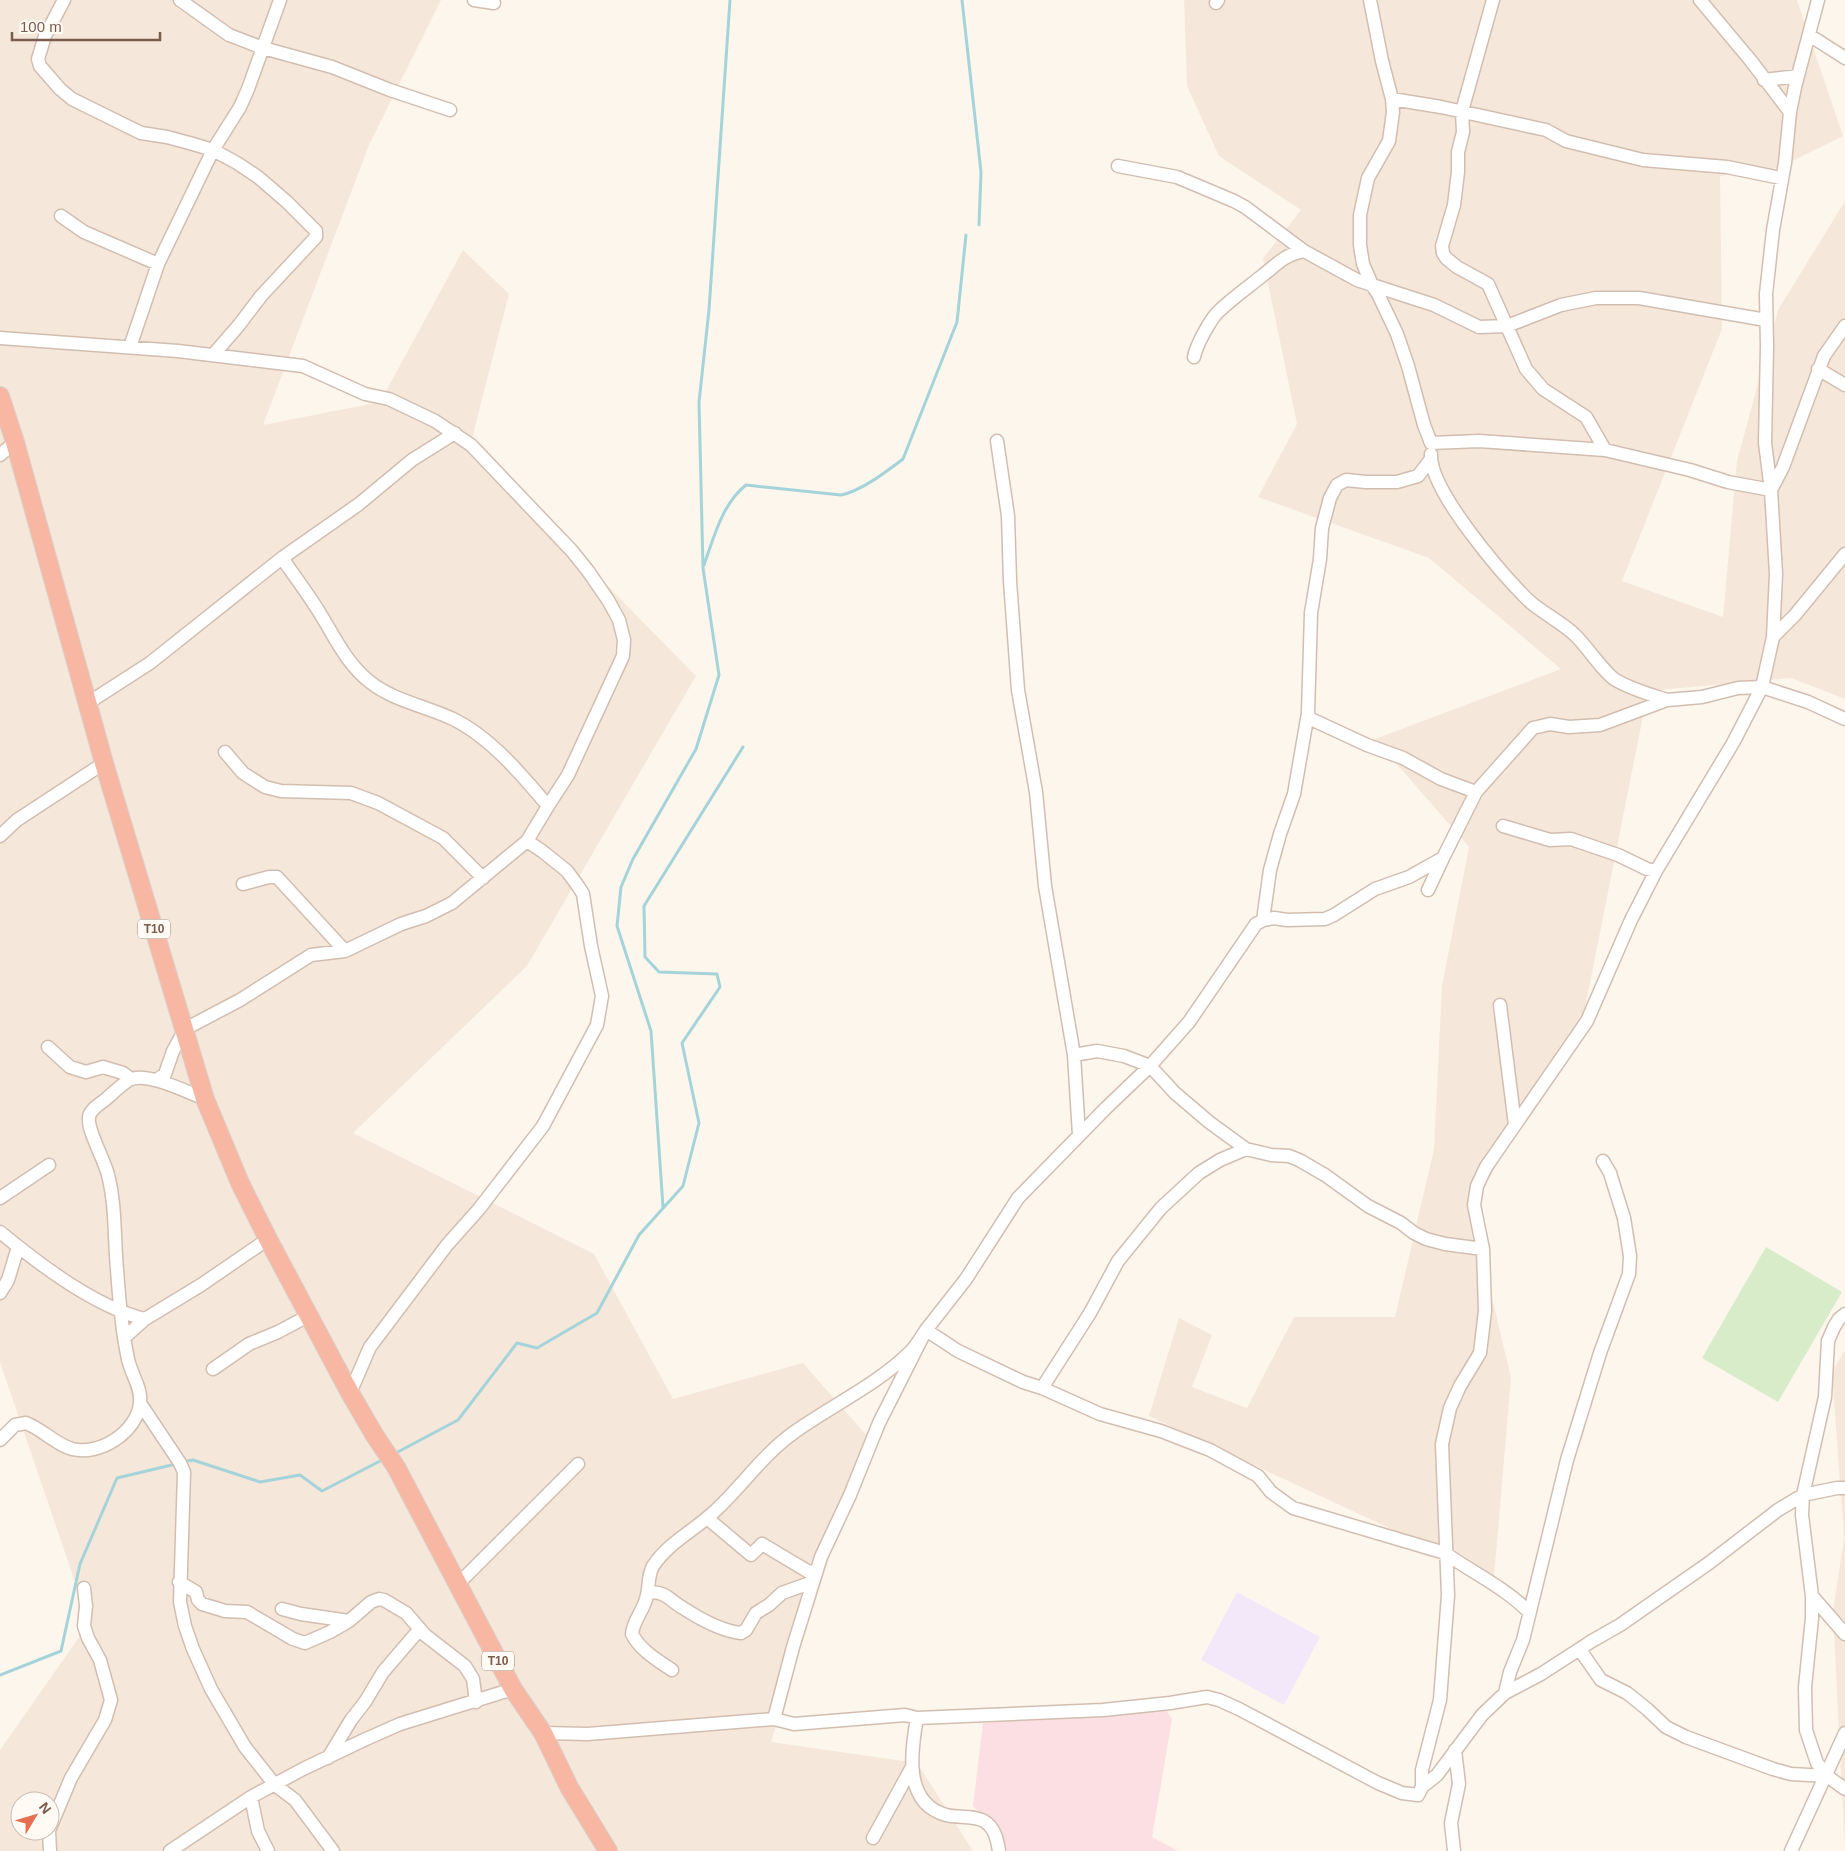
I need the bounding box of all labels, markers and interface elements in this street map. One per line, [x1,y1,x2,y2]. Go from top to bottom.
scale bar [12,10,160,42]
text: 100 m [20,18,62,35]
road number: T10 [138,920,170,939]
road number: T10 [482,1652,514,1670]
north arrow [10,1791,60,1841]
text: N [36,1799,55,1817]

